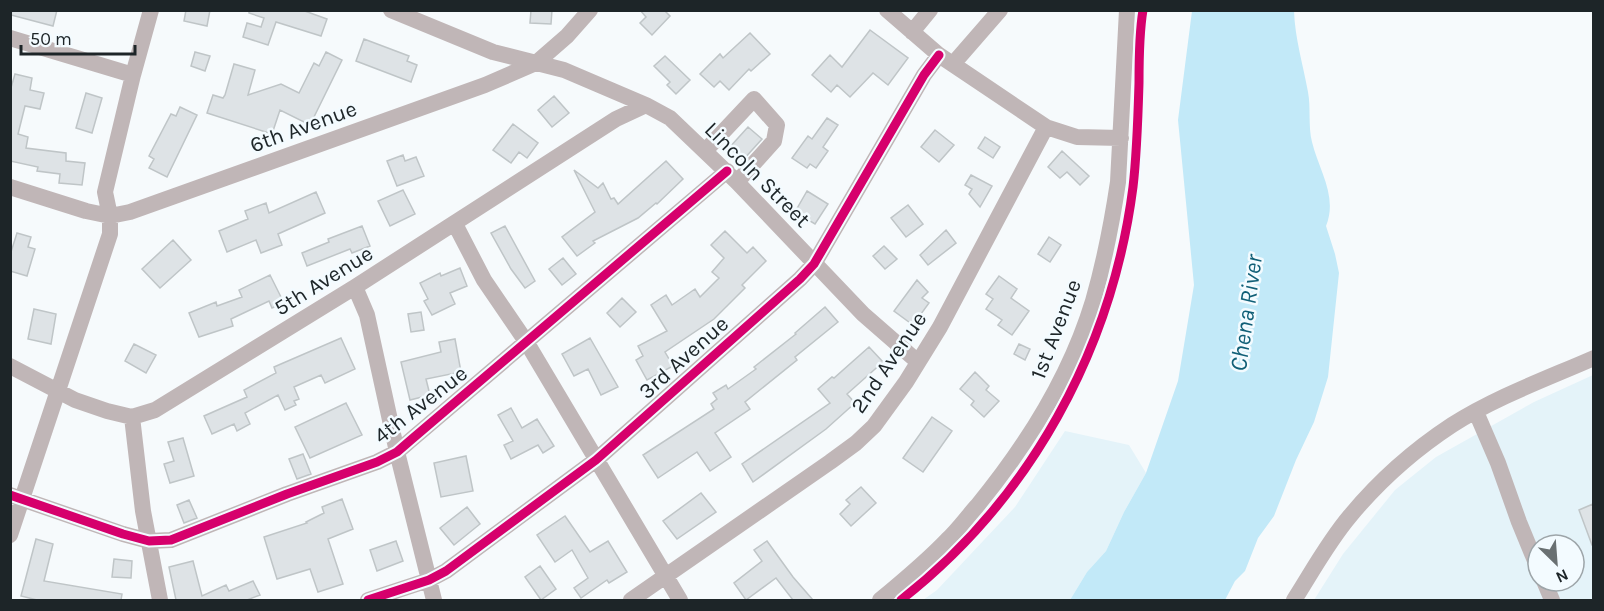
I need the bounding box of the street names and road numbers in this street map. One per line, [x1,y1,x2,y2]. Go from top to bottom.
street label: 6th Avenue [246,96,360,158]
street label: Lincoln Street [699,117,815,233]
street label: 5th Avenue [269,240,378,321]
street label: 1st Avenue [1025,276,1087,383]
street label: 2nd Avenue [845,307,932,418]
street label: 3rd Avenue [633,311,734,405]
street label: 4th Avenue [369,360,473,449]

